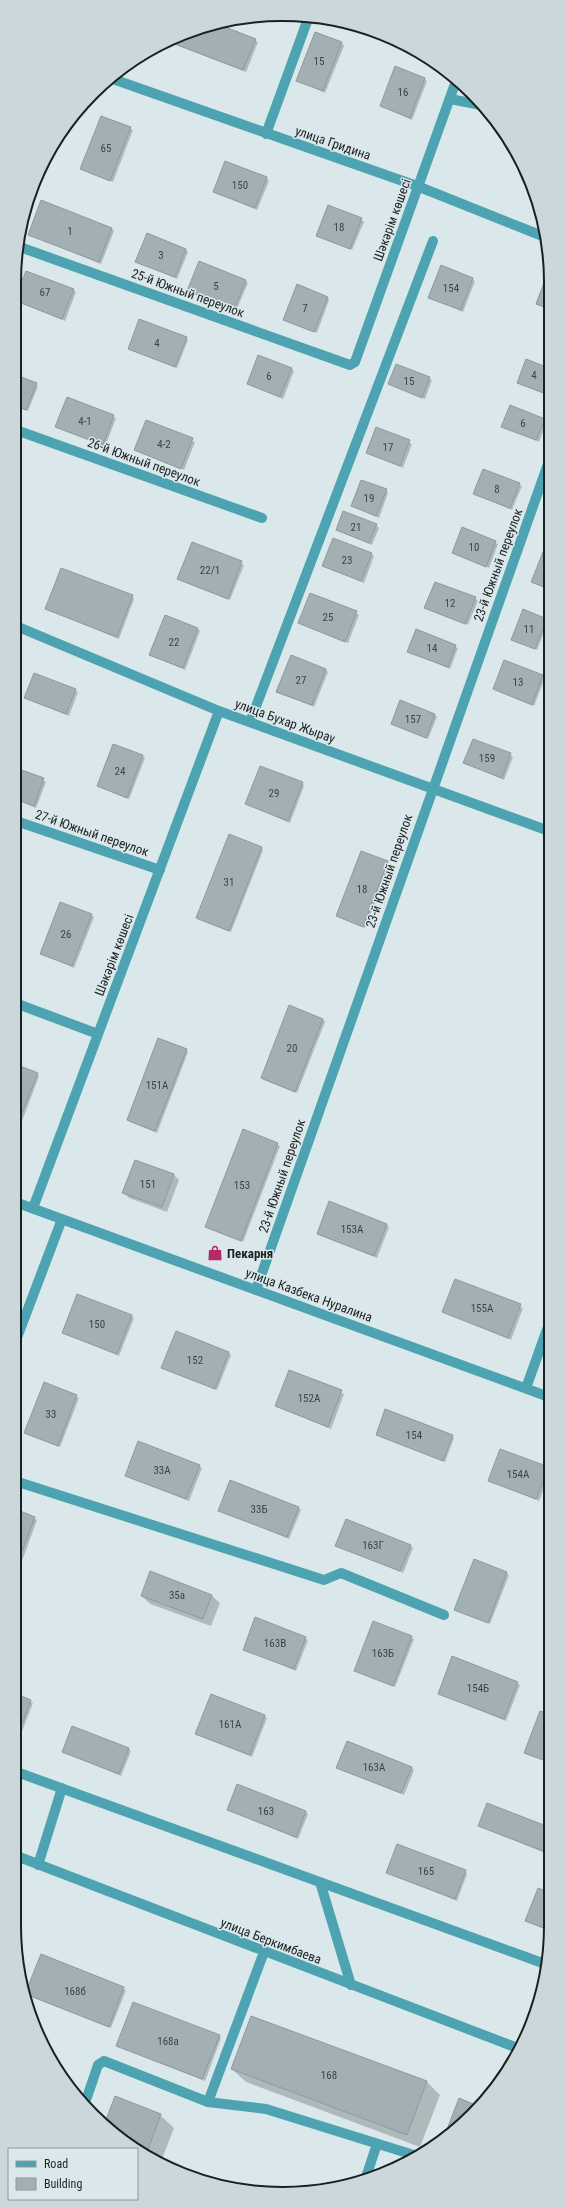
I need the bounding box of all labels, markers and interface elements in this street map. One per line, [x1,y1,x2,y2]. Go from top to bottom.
house number: 15 [314,55,324,68]
house number: 16 [398,86,408,99]
street label: улица Гридина [293,123,373,163]
house number: 65 [101,142,111,155]
street label: Шәкәрім көшесі [370,177,414,263]
house number: 150 [232,179,248,192]
house number: 18 [334,221,344,234]
house number: 1 [67,225,73,238]
house number: 3 [158,249,164,262]
street label: 25-й Южный переулок [130,266,247,321]
house number: 5 [213,280,219,293]
house number: 154 [443,282,460,295]
house number: 67 [40,286,50,299]
house number: 7 [302,302,308,315]
house number: 4 [154,337,160,350]
house number: 4 [531,369,537,382]
house number: 6 [266,370,272,383]
house number: 15 [404,375,414,388]
house number: 4-1 [78,415,92,428]
house number: 6 [520,417,526,430]
street label: 26-й Южный переулок [86,435,203,490]
house number: 4-2 [157,438,171,451]
house number: 17 [383,441,393,454]
house number: 8 [494,483,500,496]
house number: 19 [364,492,374,505]
street label: 23-й Южный переулок [471,506,526,623]
house number: 21 [351,521,361,534]
house number: 10 [469,541,479,554]
house number: 23 [342,554,352,567]
house number: 22/1 [200,564,220,577]
house number: 12 [445,597,455,610]
house number: 25 [323,611,333,624]
house number: 11 [524,623,534,636]
house number: 22 [169,636,179,649]
house number: 14 [427,642,438,655]
house number: 27 [296,674,306,687]
house number: 13 [513,676,523,689]
street label: улица Бухар Жырау [233,696,338,746]
house number: 157 [405,713,421,726]
house number: 159 [479,752,495,765]
house number: 24 [115,765,126,778]
house number: 29 [269,787,279,800]
street label: 27-й Южный переулок [33,807,151,860]
street label: 23-й Южный переулок [363,812,416,930]
house number: 31 [224,876,234,889]
house number: 18 [357,883,367,896]
street label: Шәкәрім көшесі [91,912,137,998]
house number: 26 [61,928,71,941]
house number: 20 [287,1042,297,1055]
house number: 151А [146,1079,169,1092]
street label: 23-й Южный переулок [256,1117,309,1235]
house number: 151 [140,1178,156,1191]
house number: 153 [234,1179,250,1192]
house number: 153А [341,1223,364,1236]
shop icon: Пекарня [206,1244,224,1262]
place label: Пекарня [227,1246,273,1261]
street label: улица Казбека Нуралина [244,1265,374,1325]
house number: 155А [471,1302,494,1315]
house number: 150 [89,1318,105,1331]
house number: 152 [187,1354,203,1367]
house number: 152А [298,1392,321,1405]
house number: 33 [46,1408,56,1421]
house number: 154 [406,1429,423,1442]
house number: 33А [153,1464,171,1477]
house number: 154А [507,1468,530,1481]
house number: 33Б [251,1503,267,1516]
house number: 163Г [362,1539,384,1552]
house number: 35а [169,1589,185,1602]
house number: 163В [264,1637,286,1650]
house number: 163Б [372,1647,394,1660]
house number: 154Б [467,1682,489,1695]
house number: 161А [219,1718,242,1731]
house number: 163А [363,1761,386,1774]
house number: 163 [258,1805,274,1818]
house number: 165 [418,1865,434,1878]
street label: улица Беркимбаева [218,1915,324,1967]
house number: 168б [64,1985,86,1998]
house number: 168а [157,2035,179,2048]
house number: 168 [321,2069,337,2082]
legend [8,2148,138,2200]
text: Road [44,2157,68,2171]
text: Building [44,2177,82,2191]

